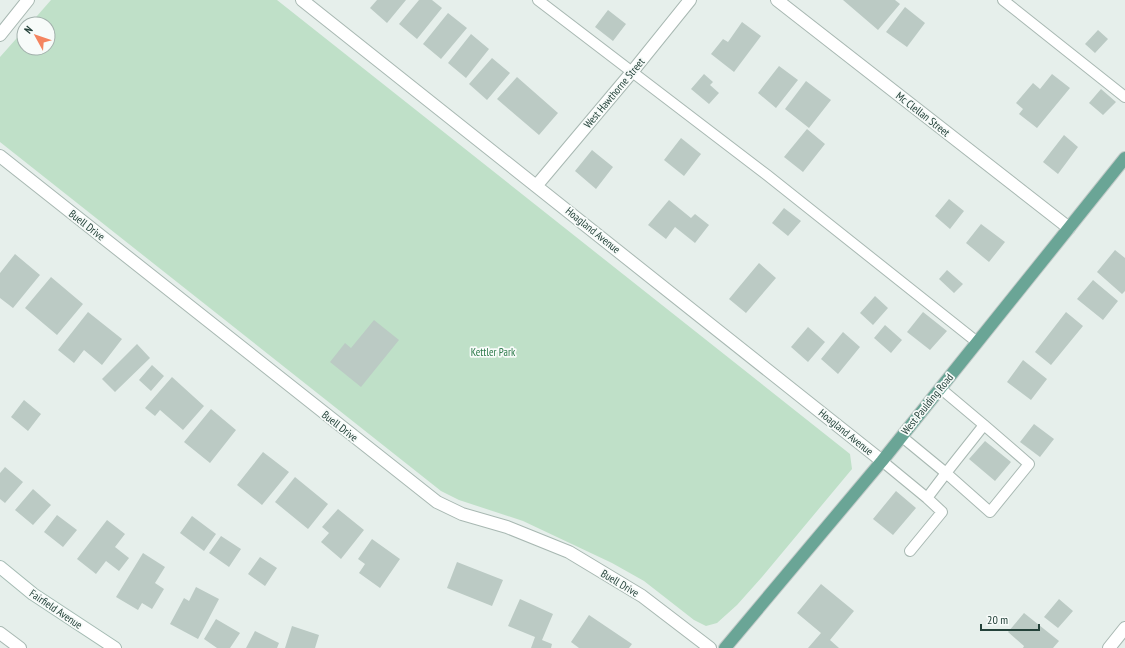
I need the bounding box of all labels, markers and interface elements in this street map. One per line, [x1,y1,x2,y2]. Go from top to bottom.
north arrow [16,16,56,56]
text: N [21,23,36,36]
street label: West Hawthorne Street [581,55,647,131]
street label: Mc Clellan Street [893,89,953,139]
street label: Hoagland Avenue [563,204,623,257]
street label: Buell Drive [66,207,108,244]
park label: Kettler Park [471,345,516,359]
street label: West Paulding Road [898,370,956,437]
street label: Hoagland Avenue [816,406,876,459]
street label: Buell Drive [319,408,361,445]
street label: Buell Drive [598,566,642,600]
street label: Fairfield Avenue [27,586,86,632]
scale bar [981,606,1039,632]
text: 20 m [987,612,1008,627]

